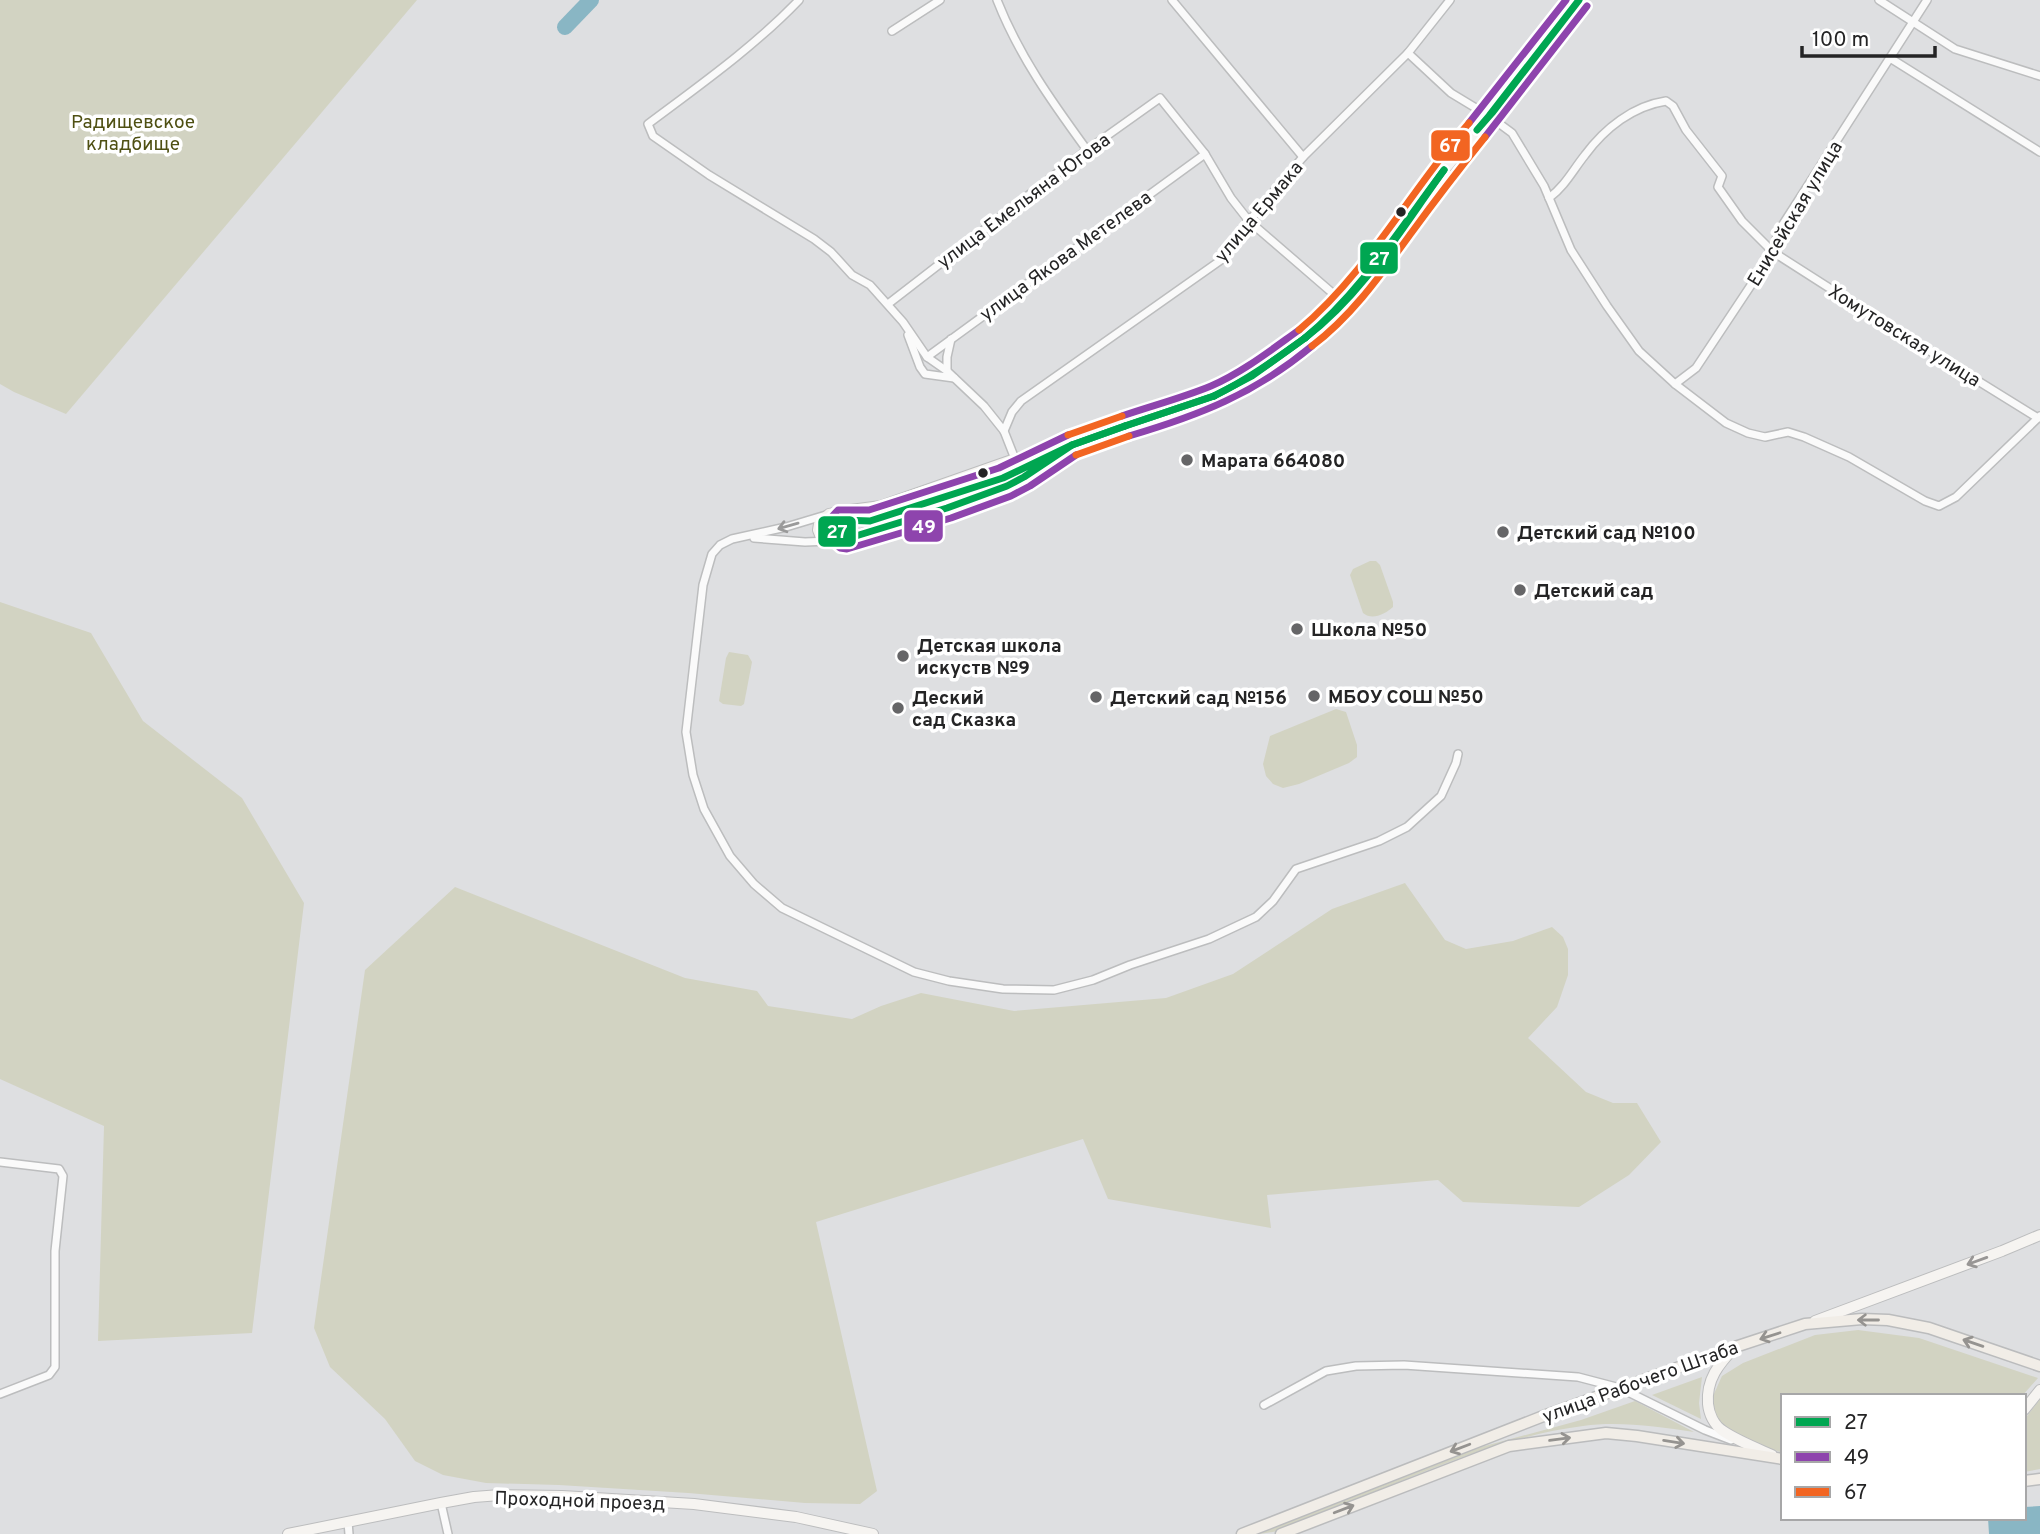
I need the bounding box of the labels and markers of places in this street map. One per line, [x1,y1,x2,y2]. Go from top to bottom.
unlabelled marker [1394,205,1408,219]
place label: Марата 664080 [1201,450,1345,474]
marker: Марата 664080 [1179,452,1195,468]
unlabelled marker [976,466,990,480]
place label: Детский сад №100 [1517,522,1696,546]
marker: Детский сад №100 [1495,524,1511,540]
place label: Детский сад [1534,580,1653,604]
marker: Детский сад [1512,582,1528,598]
place label: Школа №50 [1311,619,1427,643]
marker: Школа №50 [1289,621,1305,637]
place label: Детская школа искуств №9 [917,635,1062,681]
marker: Детская школа искуств №9 [895,648,911,664]
place label: МБОУ СОШ №50 [1328,686,1484,710]
place label: Деский сад Сказка [912,687,1016,733]
place label: Детский сад №156 [1110,687,1287,711]
marker: МБОУ СОШ №50 [1306,688,1322,704]
marker: Детский сад №156 [1088,689,1104,705]
marker: Деский сад Сказка [890,700,906,716]

